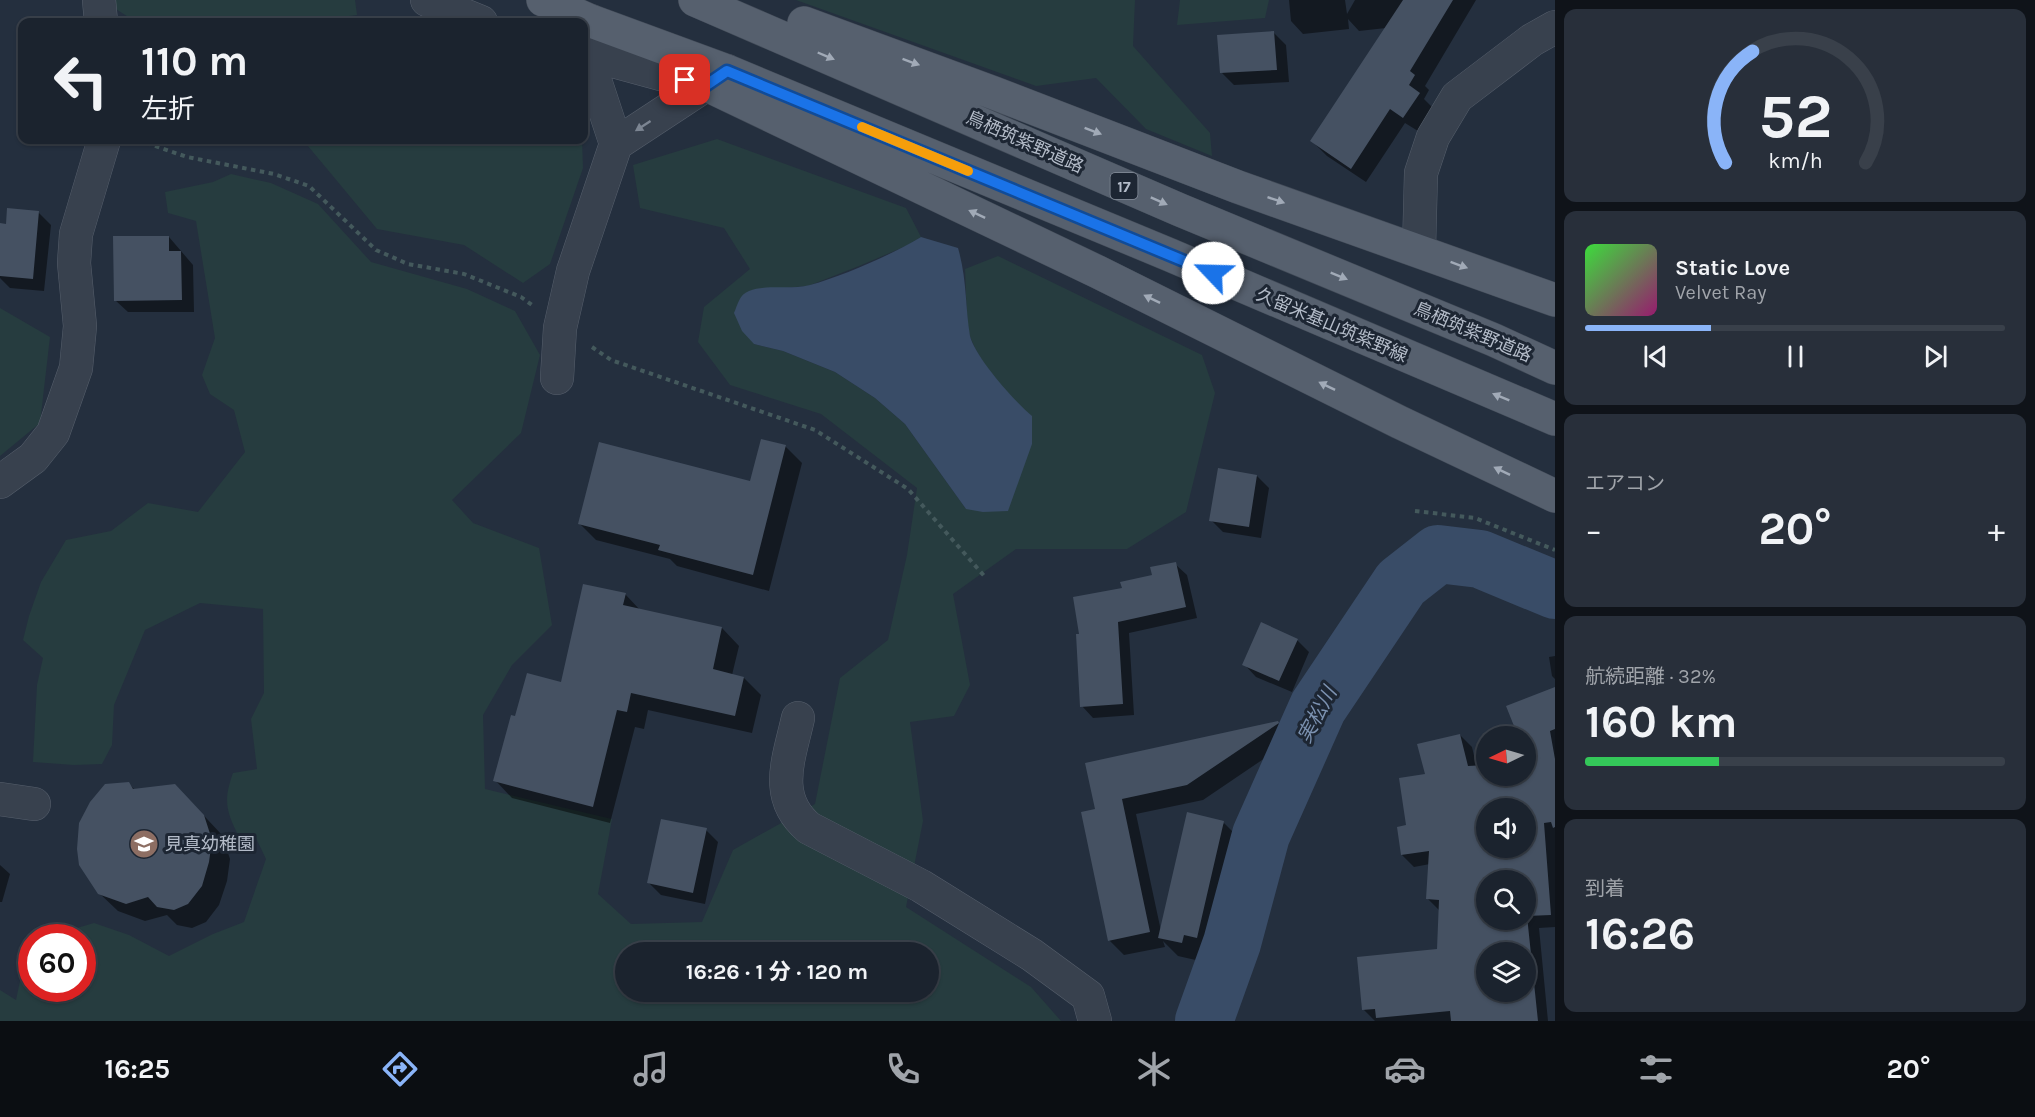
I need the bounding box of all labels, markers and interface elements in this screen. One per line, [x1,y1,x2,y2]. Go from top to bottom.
text: 110 m [141,36,248,86]
icon: left [42,42,120,120]
one-way arrow [818,51,835,60]
pin [659,54,710,105]
one-way arrow [902,58,920,68]
icon: arrive [668,63,701,96]
text: 52 [1758,80,1832,153]
text: 左折 [141,93,195,125]
street label: 鳥栖筑紫野道路 [963,106,1087,178]
one-way arrow [635,121,651,132]
one-way arrow [1084,127,1102,136]
text: km/h [1768,148,1822,173]
road number: 17 [1110,173,1138,199]
one-way arrow [1267,195,1285,205]
one-way arrow [1150,197,1168,206]
one-way arrow [968,210,985,219]
position arrow [1181,241,1245,305]
text: Static Love [1675,255,1790,281]
one-way arrow [1450,261,1468,270]
one-way arrow [1330,272,1348,281]
text: Velvet Ray [1675,281,1767,304]
street label: 久留米基山筑紫野線 [1253,283,1411,367]
one-way arrow [1144,294,1161,304]
street label: 鳥栖筑紫野道路 [1411,297,1535,367]
icon: previous [1639,340,1672,373]
icon: pause [1779,340,1812,373]
icon: next [1919,340,1952,373]
one-way arrow [1318,381,1335,391]
one-way arrow [1492,392,1510,401]
one-way arrow [1494,467,1511,476]
text: エアコン [1585,472,1665,495]
text: 20° [1758,503,1832,555]
text: − [1585,511,1602,549]
text: + [1988,511,2005,549]
text: 航続距離 · 32% [1585,665,1716,688]
water label: 実松川 [1293,681,1342,747]
text: 160 km [1585,696,1738,748]
north arrow [1476,726,1536,786]
map controls [1476,726,1536,1002]
button: sound [1476,798,1536,858]
school or university icon: 見真幼稚園 [128,828,160,860]
place label: 見真幼稚園 [165,833,255,855]
button: search [1476,870,1536,930]
text: 到着 [1585,877,1625,900]
text: 16:26 [1585,908,1695,960]
speed limit sign: 60 [18,924,96,1002]
button: layers [1476,942,1536,1002]
text: 16:26 · 1 分 · 120 m [686,959,868,985]
icon: directions [379,1048,421,1090]
icon: music [630,1048,672,1090]
icon: phone [882,1048,924,1090]
icon: climate [1133,1048,1175,1090]
icon: car [1384,1048,1426,1090]
icon: filters [1635,1048,1677,1090]
text: 16:25 [105,1053,170,1085]
text: 20° [1886,1053,1930,1085]

